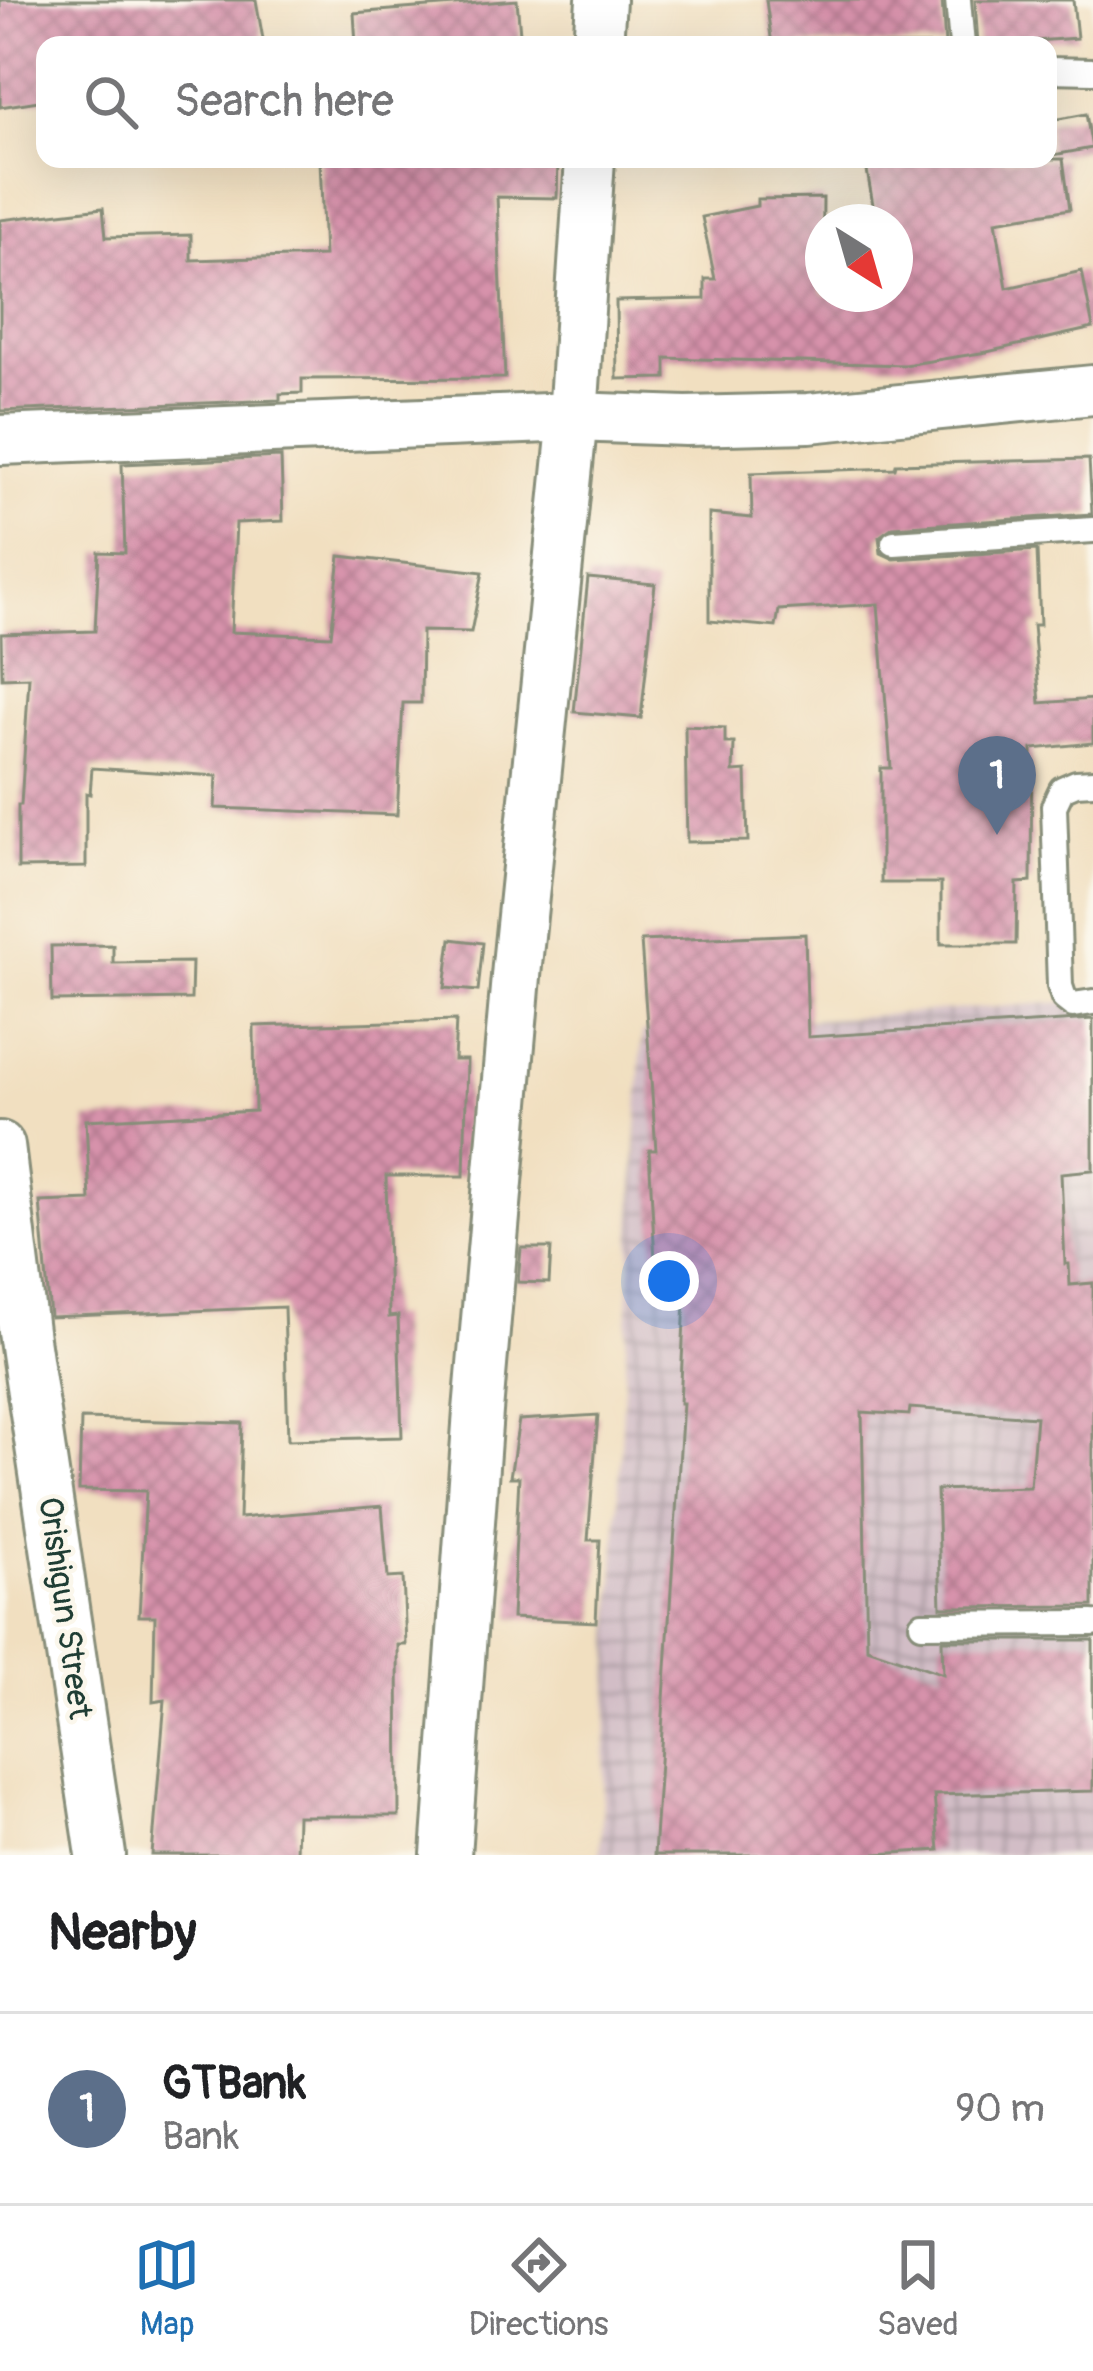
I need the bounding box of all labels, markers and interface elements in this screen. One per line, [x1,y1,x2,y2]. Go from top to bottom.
search box [36,36,1057,168]
icon: search [78,69,144,135]
text: Search here [174,74,394,130]
north arrow [805,204,913,312]
pin: 1 [958,736,1036,835]
your location [639,1251,699,1311]
street label: Orishigun Street [29,1494,101,1722]
text: Nearby [48,1901,196,1965]
text: GTBank [162,2056,306,2112]
text: 1 [79,2084,95,2133]
text: 90 m [955,2084,1045,2133]
text: Bank [162,2112,239,2161]
tab: Map [134,2232,200,2345]
tab: Directions [469,2232,609,2345]
tab: Saved [877,2232,959,2345]

